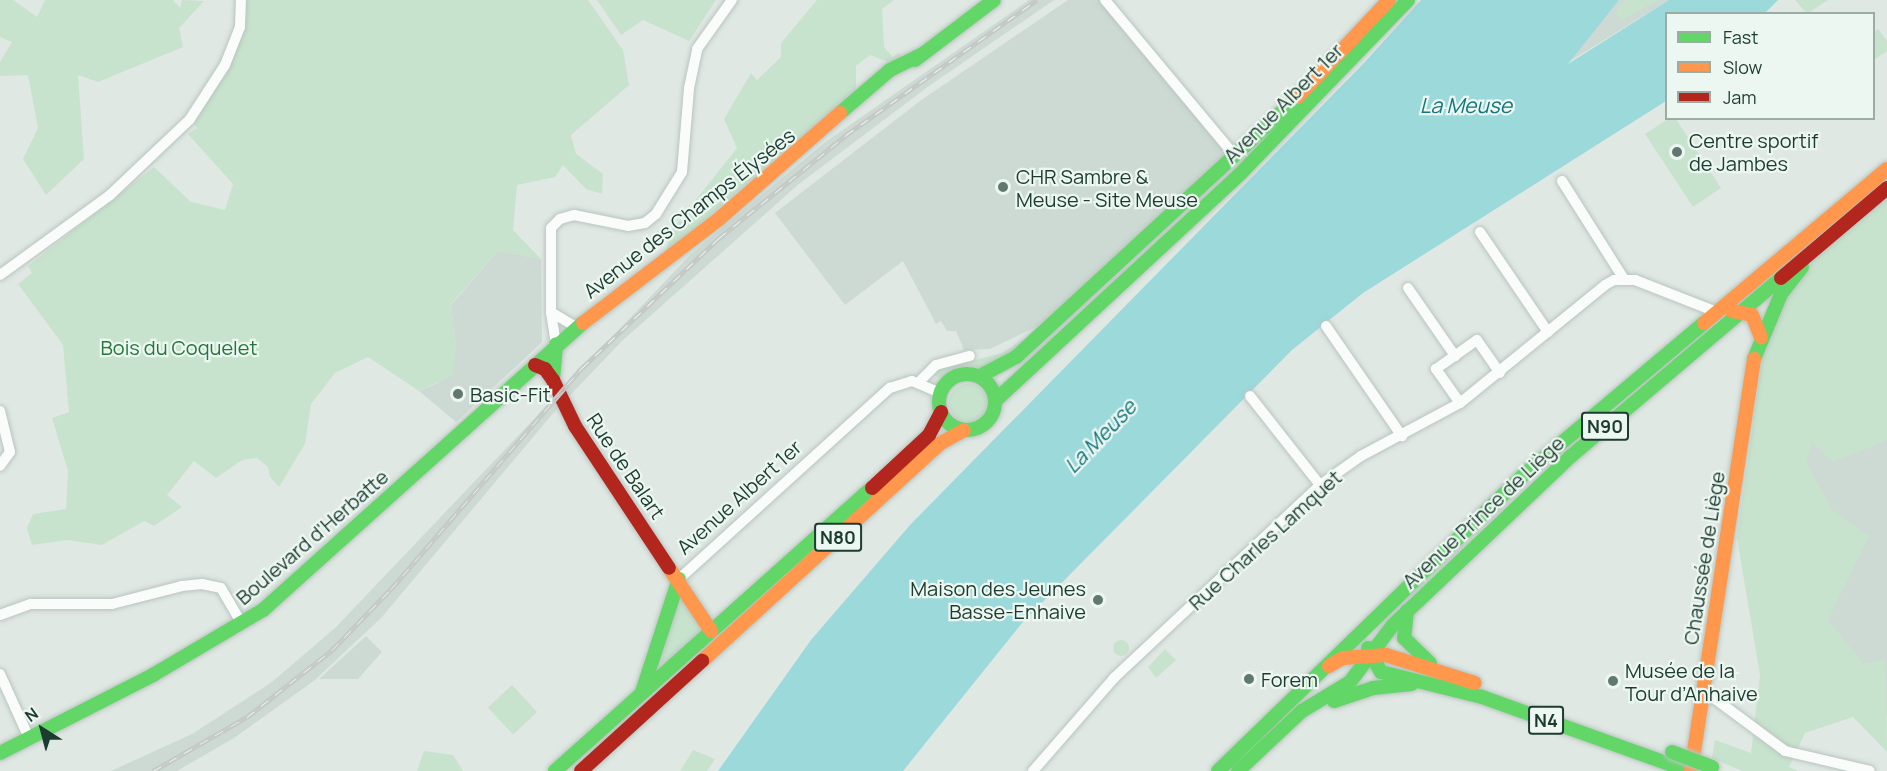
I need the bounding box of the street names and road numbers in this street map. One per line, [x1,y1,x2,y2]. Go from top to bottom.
street label: Avenue Albert 1er [1218,38,1348,168]
street label: Avenue des Champs Élysées [578,123,800,303]
street label: Rue de Balart [582,409,670,523]
road number: N90 [1581,411,1629,441]
street label: Avenue Prince de Liège [1397,431,1569,593]
street label: Avenue Albert 1er [672,435,806,559]
street label: Boulevard d'Herbatte [231,464,393,610]
street label: Rue Charles Lamquet [1184,465,1346,615]
street label: Chaussée de Liège [1678,470,1730,646]
road number: N80 [814,522,862,552]
road number: N4 [1528,705,1564,735]

